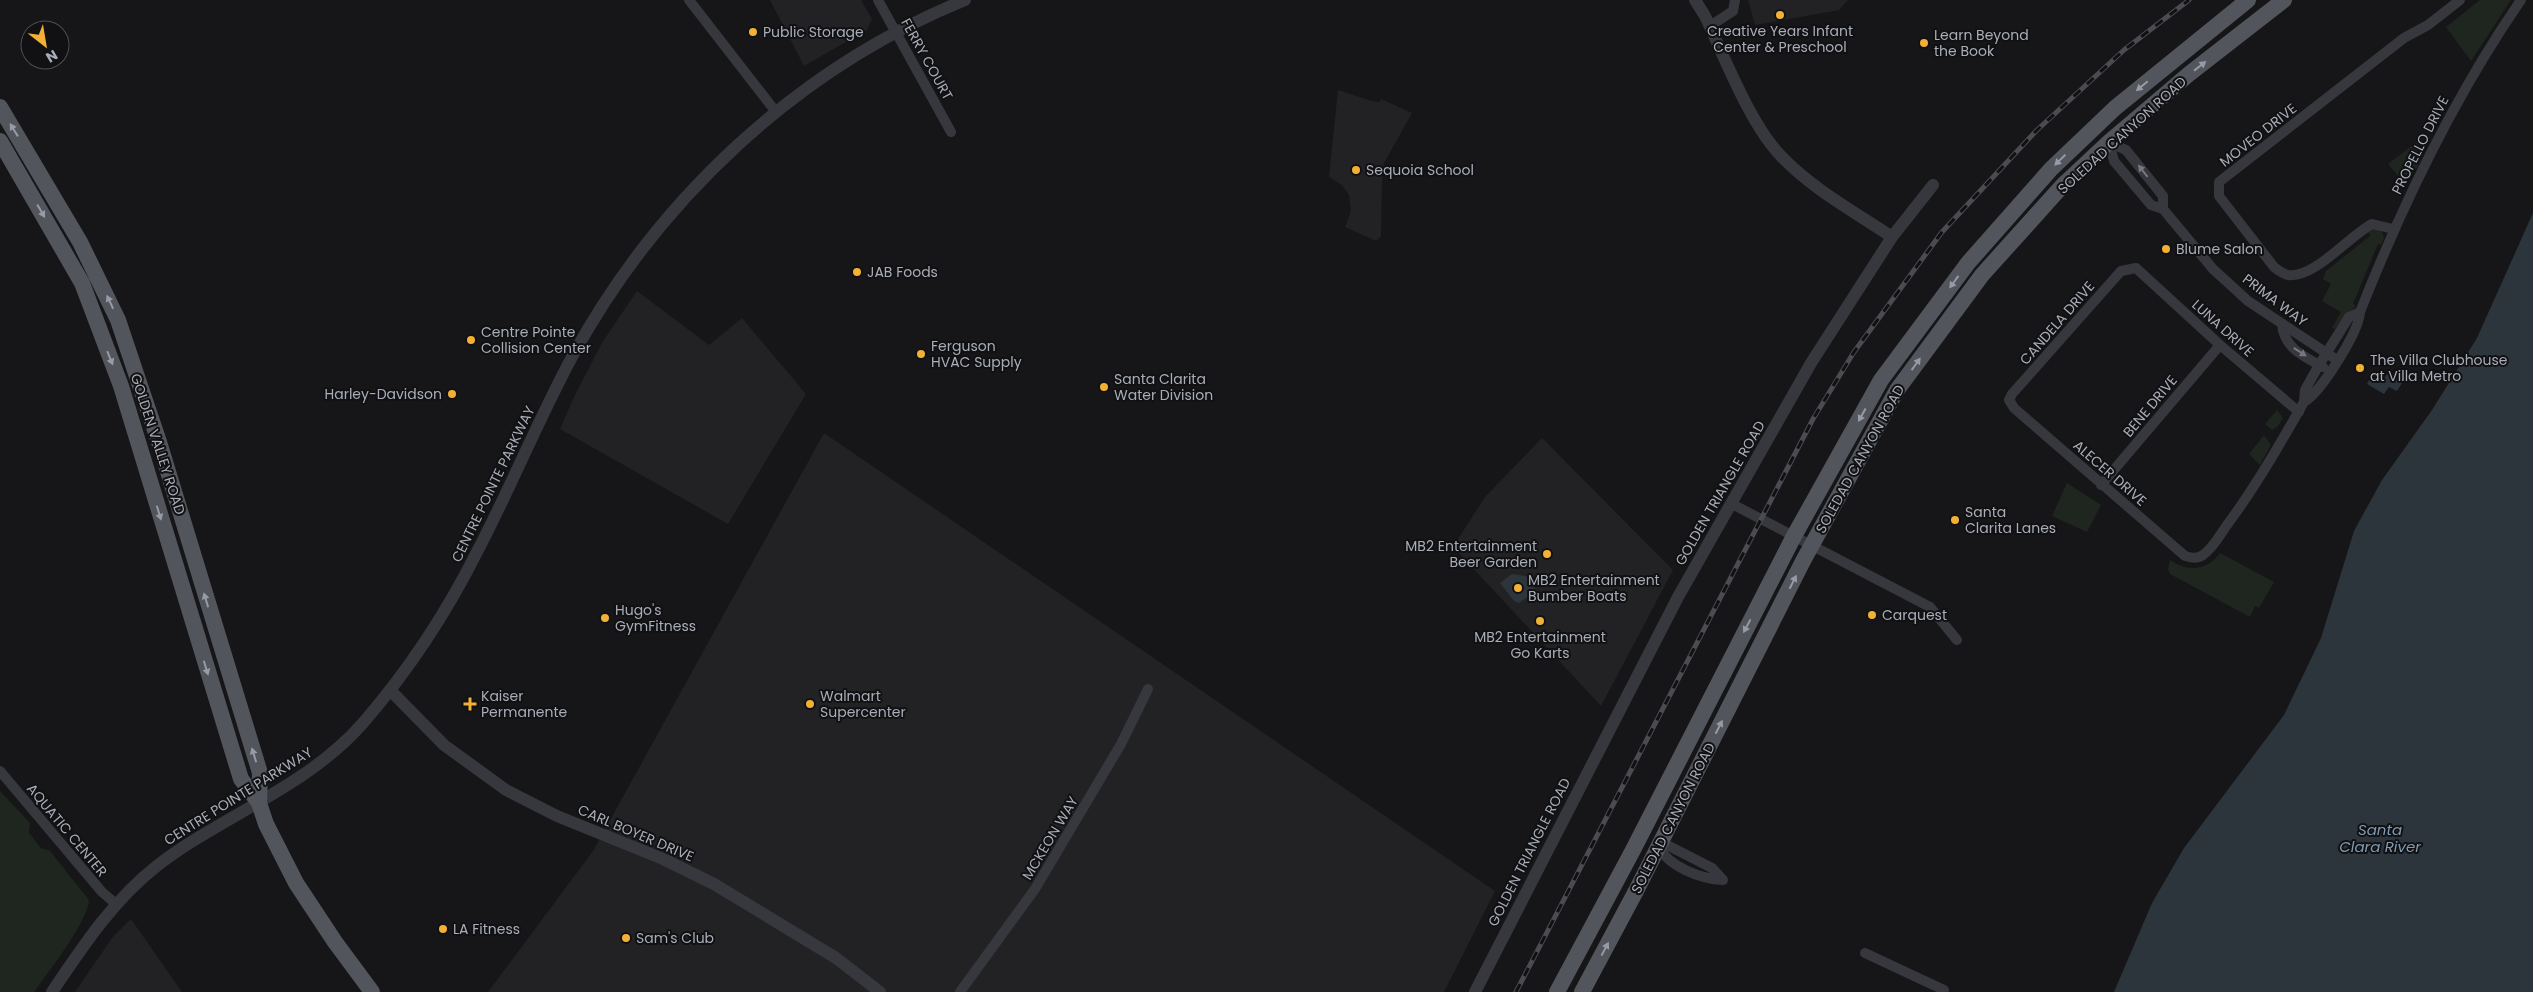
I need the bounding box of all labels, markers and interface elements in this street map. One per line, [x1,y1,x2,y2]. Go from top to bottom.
marker: Creative Years Infant Center & Preschool [1774,9,1786,21]
street label: FERRY COURT [896,15,958,104]
north arrow [20,20,70,70]
place label: Creative Years Infant Center & Preschool [1707,21,1853,57]
place label: Public Storage [763,22,864,42]
place label: Learn Beyond the Book [1934,25,2029,61]
marker: Public Storage [747,26,759,38]
marker: Learn Beyond the Book [1918,37,1930,49]
text: N [42,45,61,67]
one-way arrow [2193,60,2206,71]
street label: SOLEDAD CANYON ROAD [2053,72,2191,198]
one-way arrow [2136,80,2149,91]
street label: PROPELLO DRIVE [2387,92,2453,198]
street label: MOVEO DRIVE [2215,99,2301,171]
one-way arrow [10,123,19,136]
one-way arrow [2055,153,2067,165]
place label: Sequoia School [1366,160,1474,180]
marker: Sequoia School [1350,164,1362,176]
one-way arrow [2137,164,2148,177]
one-way arrow [37,204,46,217]
place label: Blume Salon [2176,239,2263,259]
marker: Blume Salon [2160,243,2172,255]
place label: JAB Foods [867,262,938,282]
marker: JAB Foods [851,266,863,278]
street label: PRIMA WAY [2238,269,2312,331]
one-way arrow [1948,275,1959,288]
street label: CANDELA DRIVE [2015,277,2099,369]
one-way arrow [106,295,114,309]
street label: LUNA DRIVE [2188,295,2258,361]
place label: Centre Pointe Collision Center [481,322,591,358]
marker: Centre Pointe Collision Center [465,334,477,346]
place label: Ferguson HVAC Supply [931,336,1022,372]
one-way arrow [2293,347,2306,357]
marker: Ferguson HVAC Supply [915,348,927,360]
place label: The Villa Clubhouse at Villa Metro [2370,350,2508,386]
one-way arrow [106,351,114,365]
one-way arrow [1910,358,1921,371]
marker: The Villa Clubhouse at Villa Metro [2354,362,2366,374]
place label: Santa Clarita Water Division [1114,369,1213,405]
street label: GOLDEN VALLEY ROAD [126,371,190,517]
street label: BENE DRIVE [2118,371,2182,441]
marker: Santa Clarita Water Division [1098,381,1110,393]
street label: SOLEDAD CANYON ROAD [1811,381,1909,537]
place label: Harley-Davidson [325,384,442,404]
marker: Harley-Davidson [446,388,458,400]
street label: CENTRE POINTE PARKWAY [446,403,540,565]
one-way arrow [1857,409,1866,422]
street label: GOLDEN TRIANGLE ROAD [1670,417,1770,569]
street label: ALECER DRIVE [2069,435,2151,511]
place label: Santa Clarita Lanes [1965,502,2056,538]
one-way arrow [155,505,163,520]
marker: Santa Clarita Lanes [1949,514,1961,526]
place label: MB2 Entertainment Beer Garden [1405,536,1537,572]
marker: MB2 Entertainment Beer Garden [1541,548,1553,560]
place label: MB2 Entertainment Bumber Boats [1528,570,1660,606]
one-way arrow [1789,574,1797,589]
marker: MB2 Entertainment Bumber Boats [1512,582,1524,594]
one-way arrow [202,592,209,607]
place label: Hugo's GymFitness [615,600,696,636]
place label: Carquest [1882,605,1947,625]
marker: Carquest [1866,609,1878,621]
marker: Hugo's GymFitness [599,612,611,624]
marker: MB2 Entertainment Go Karts [1534,615,1546,627]
one-way arrow [1743,619,1751,633]
place label: MB2 Entertainment Go Karts [1474,627,1606,663]
one-way arrow [202,661,210,676]
place label: Kaiser Permanente [481,686,568,722]
place label: Walmart Supercenter [820,686,906,722]
marker: Kaiser Permanente [463,697,477,711]
marker: Walmart Supercenter [804,698,816,710]
one-way arrow [1715,719,1723,734]
street label: SOLEDAD CANYON ROAD [1626,739,1720,897]
street label: CENTRE POINTE PARKWAY [160,742,316,850]
one-way arrow [250,747,258,762]
street label: GOLDEN TRIANGLE ROAD [1483,774,1575,930]
street label: AQUATIC CENTER [22,779,112,881]
street label: MCKEON WAY [1017,792,1083,884]
street label: CARL BOYER DRIVE [575,800,697,866]
water label: Santa Clara River [2339,819,2421,857]
place label: LA Fitness [453,919,520,939]
marker: LA Fitness [437,923,449,935]
place label: Sam's Club [636,928,714,948]
marker: Sam's Club [620,932,632,944]
one-way arrow [1601,942,1609,956]

